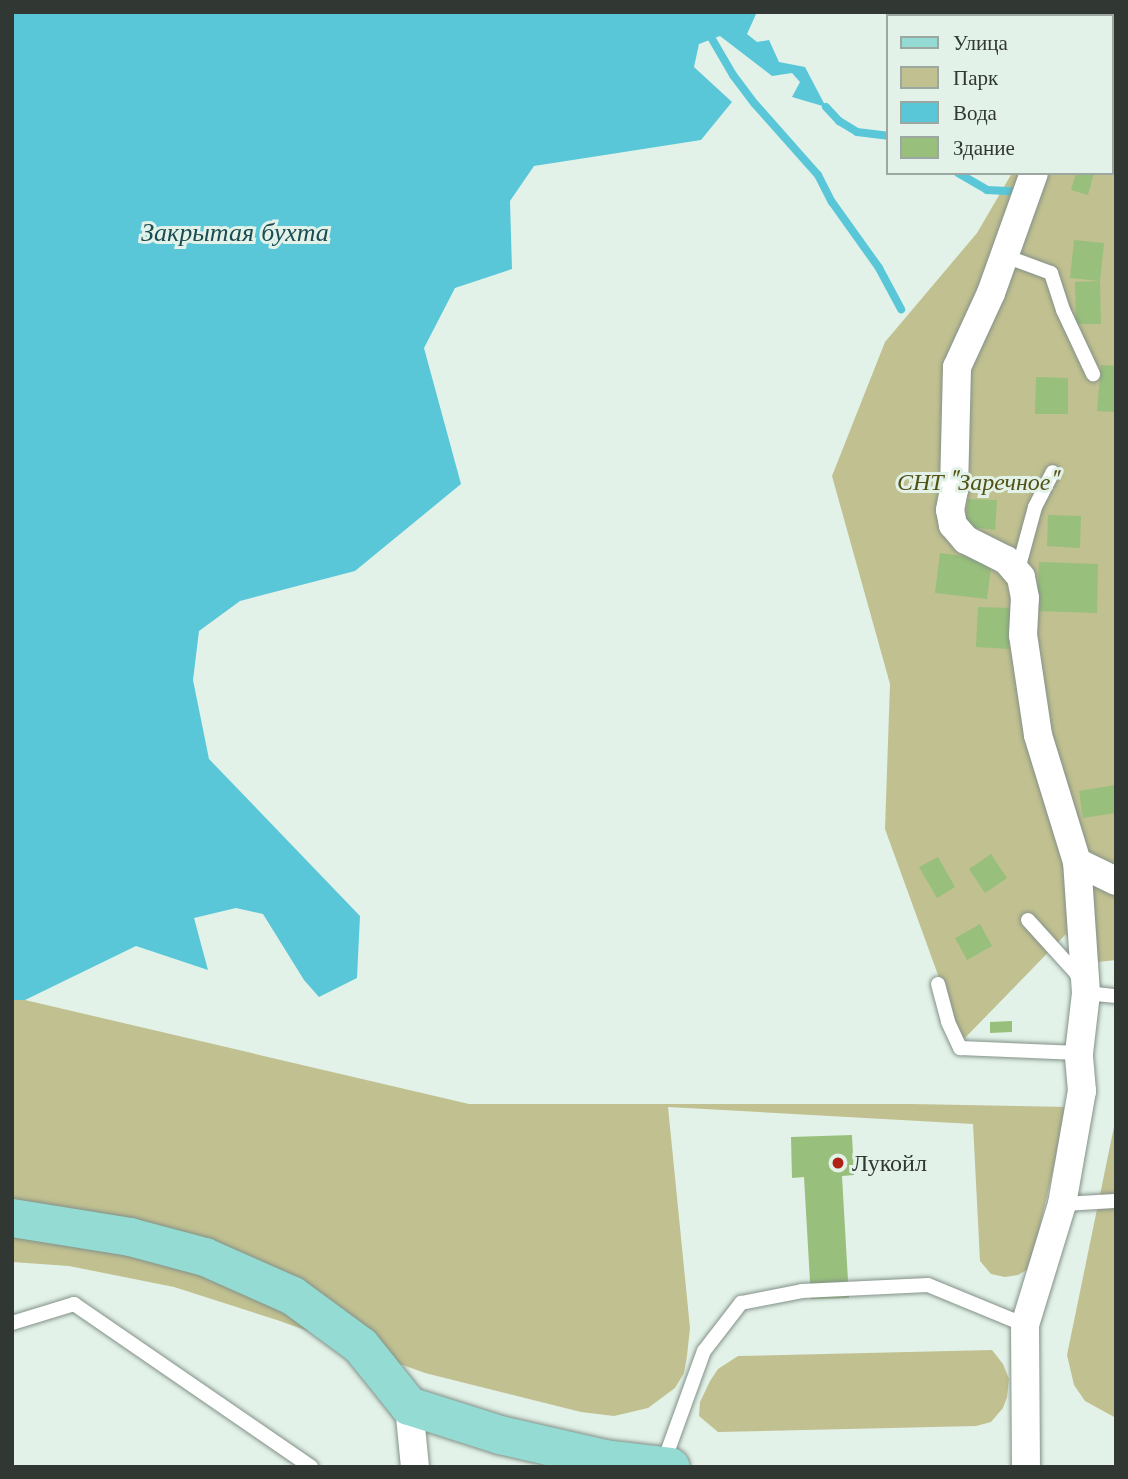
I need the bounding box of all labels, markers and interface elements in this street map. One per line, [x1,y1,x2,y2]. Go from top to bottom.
legend [886,14,1114,175]
text: Улица [953,30,1008,56]
text: Парк [953,65,998,91]
text: Вода [953,100,997,126]
text: Здание [953,135,1015,161]
water label: Закрытая бухта [141,217,329,249]
park label: СНТ "Заречное" [897,468,1059,496]
place label: Лукойл [852,1149,927,1177]
marker: Лукойл [830,1155,846,1171]

